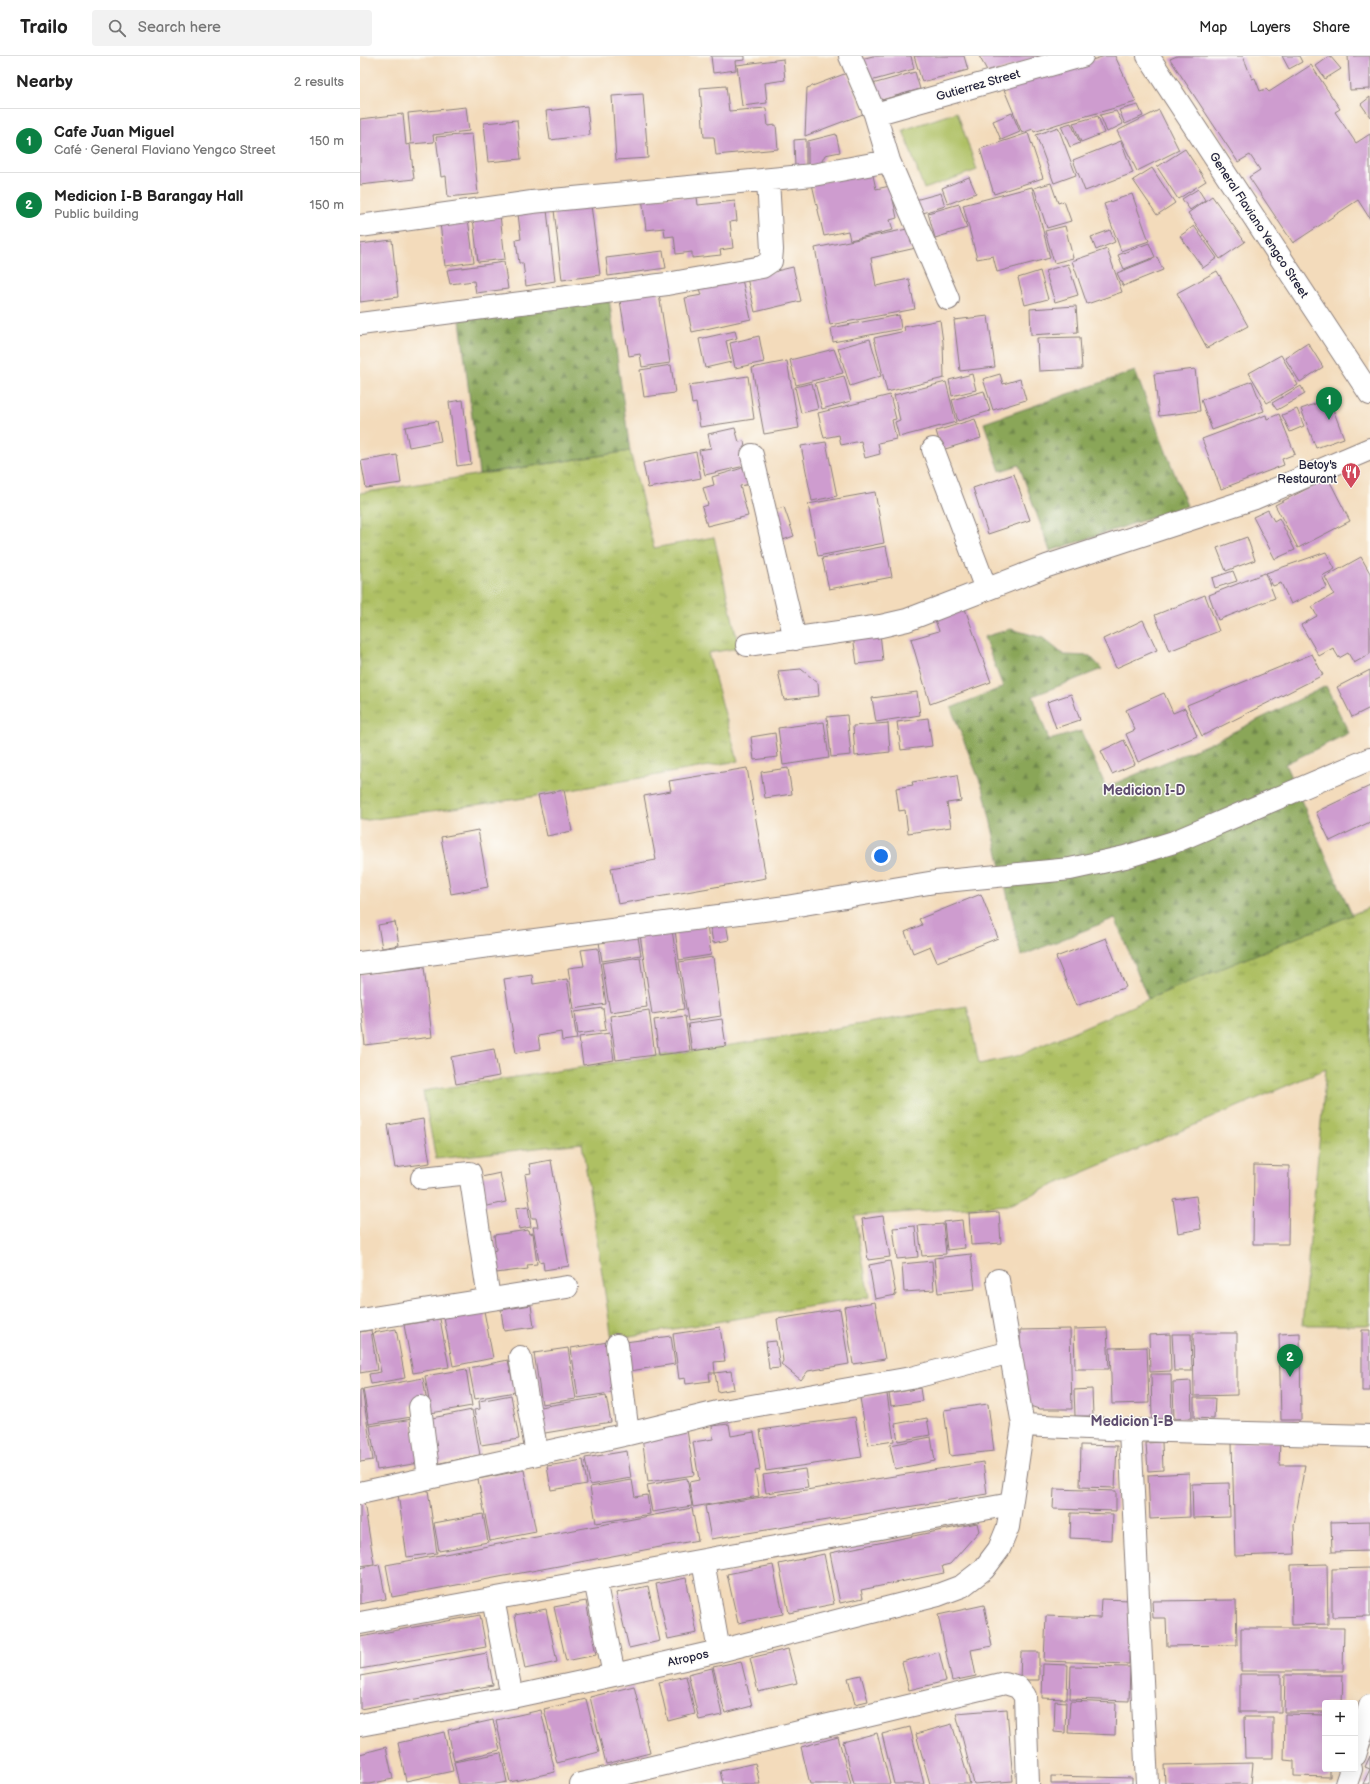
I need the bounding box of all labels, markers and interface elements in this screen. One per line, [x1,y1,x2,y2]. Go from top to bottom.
search box [92,10,372,46]
text: Trailo [20,16,68,39]
icon: search [106,17,128,39]
text: Search here [138,18,221,37]
text: Map [1199,19,1227,36]
text: Layers [1249,19,1291,36]
text: Share [1313,19,1350,36]
street label: Gutierrez Street [934,66,1022,105]
text: Nearby [16,72,73,92]
text: 2 results [294,74,344,90]
text: Cafe Juan Miguel [54,123,174,142]
text: 1 [26,133,32,149]
text: 150 m [310,133,344,149]
text: Café · General Flaviano Yengco Street [54,142,275,158]
street label: General Flaviano Yengco Street [1206,150,1312,301]
text: Medicion I-B Barangay Hall [54,187,243,206]
text: 2 [25,197,33,213]
text: 150 m [310,197,344,213]
text: Public building [54,206,139,222]
pin: 1 [1316,387,1342,420]
place label: Betoy's Restaurant [1277,458,1337,487]
restaurant icon: Betoy's Restaurant [1340,461,1362,489]
district label: Medicion I-D [1103,782,1186,799]
your location [871,846,891,866]
pin: 2 [1277,1344,1303,1377]
district label: Medicion I-B [1091,1413,1174,1430]
street label: Atropos [666,1646,710,1670]
map controls [1322,1700,1358,1772]
button: + [1322,1700,1358,1736]
button: − [1322,1736,1358,1772]

